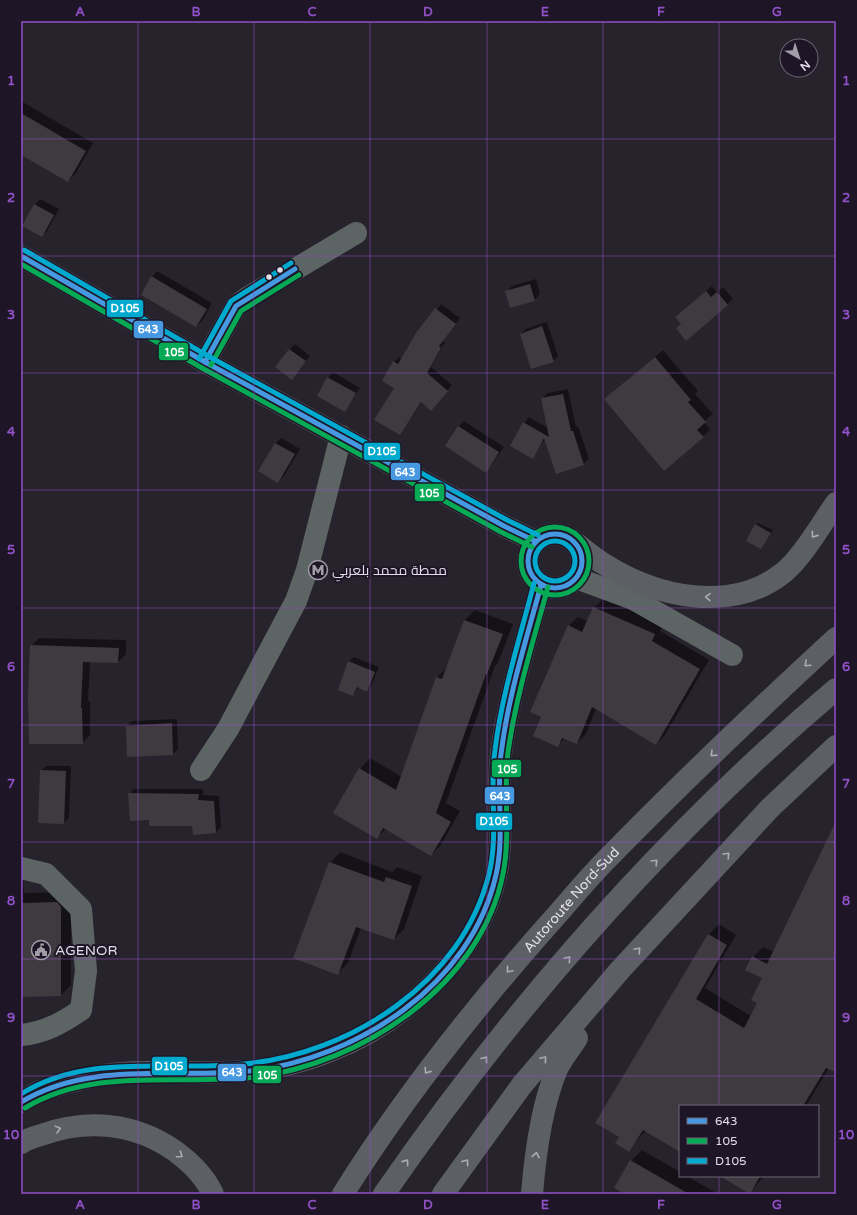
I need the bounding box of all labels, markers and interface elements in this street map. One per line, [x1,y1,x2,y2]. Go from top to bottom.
text: A [75,4,85,20]
text: B [191,4,201,20]
text: C [307,4,317,20]
text: D [423,4,433,20]
text: E [541,4,549,20]
text: F [657,4,665,20]
text: G [772,4,782,20]
north arrow [779,38,819,78]
text: N [797,58,813,73]
text: 1 [7,73,15,89]
text: 1 [842,73,850,89]
text: 2 [7,190,15,206]
text: 2 [842,190,850,206]
unlabelled marker [275,265,285,275]
unlabelled marker [264,272,274,282]
line badge: D105 [106,299,144,318]
text: D105 [111,302,140,315]
text: 3 [7,307,15,323]
text: 3 [842,307,850,323]
line badge: 643 [133,320,164,339]
text: 643 [138,323,158,336]
line badge: 105 [158,342,189,361]
text: 105 [164,346,184,359]
text: 4 [7,424,16,440]
text: 4 [842,424,851,440]
line badge: D105 [363,442,401,461]
text: D105 [368,445,397,458]
line badge: 643 [390,462,421,481]
text: 643 [395,466,415,479]
line badge: 105 [414,483,445,502]
text: 105 [419,487,439,500]
one-way arrow [812,530,819,537]
text: 5 [7,542,15,558]
text: 5 [842,542,850,558]
metro station icon: محطة محمد بلعربي [307,559,329,581]
place label: محطة محمد بلعربي [332,562,447,582]
one-way arrow [705,593,711,601]
text: 6 [7,659,15,675]
text: 6 [842,659,850,675]
one-way arrow [805,660,812,667]
one-way arrow [710,749,718,757]
line badge: 105 [491,759,522,778]
text: 105 [497,763,517,776]
text: 7 [7,776,15,792]
text: 7 [842,776,850,792]
line badge: 643 [484,786,515,805]
text: 643 [490,790,510,803]
line badge: D105 [475,812,513,831]
text: D105 [480,815,509,828]
street label: Autoroute Nord-Sud [520,844,623,956]
one-way arrow [722,852,730,860]
one-way arrow [650,859,658,867]
text: 8 [7,893,15,909]
text: 8 [842,893,850,909]
public building icon: AGENOR [30,939,52,961]
place label: AGENOR [55,942,117,959]
one-way arrow [634,947,641,955]
one-way arrow [563,956,570,963]
one-way arrow [506,966,513,973]
text: 9 [7,1010,15,1026]
text: 9 [842,1010,850,1026]
line badge: D105 [151,1056,188,1076]
one-way arrow [480,1056,487,1063]
one-way arrow [540,1056,547,1064]
text: D105 [155,1060,184,1073]
line badge: 643 [217,1063,247,1082]
line badge: 105 [252,1065,282,1084]
text: 643 [222,1066,242,1079]
one-way arrow [425,1067,432,1074]
text: 105 [257,1069,277,1082]
legend [679,1105,819,1177]
text: 643 [715,1114,738,1128]
one-way arrow [54,1126,61,1134]
text: 10 [3,1127,19,1143]
text: 10 [838,1127,854,1143]
text: 105 [715,1134,738,1148]
one-way arrow [176,1150,183,1158]
one-way arrow [531,1152,540,1158]
text: D105 [715,1154,747,1168]
one-way arrow [401,1159,409,1166]
one-way arrow [461,1160,468,1167]
text: A [75,1197,85,1213]
text: B [191,1197,201,1213]
text: C [307,1197,317,1213]
text: D [423,1197,433,1213]
text: E [541,1197,549,1213]
text: F [657,1197,665,1213]
text: G [772,1197,782,1213]

